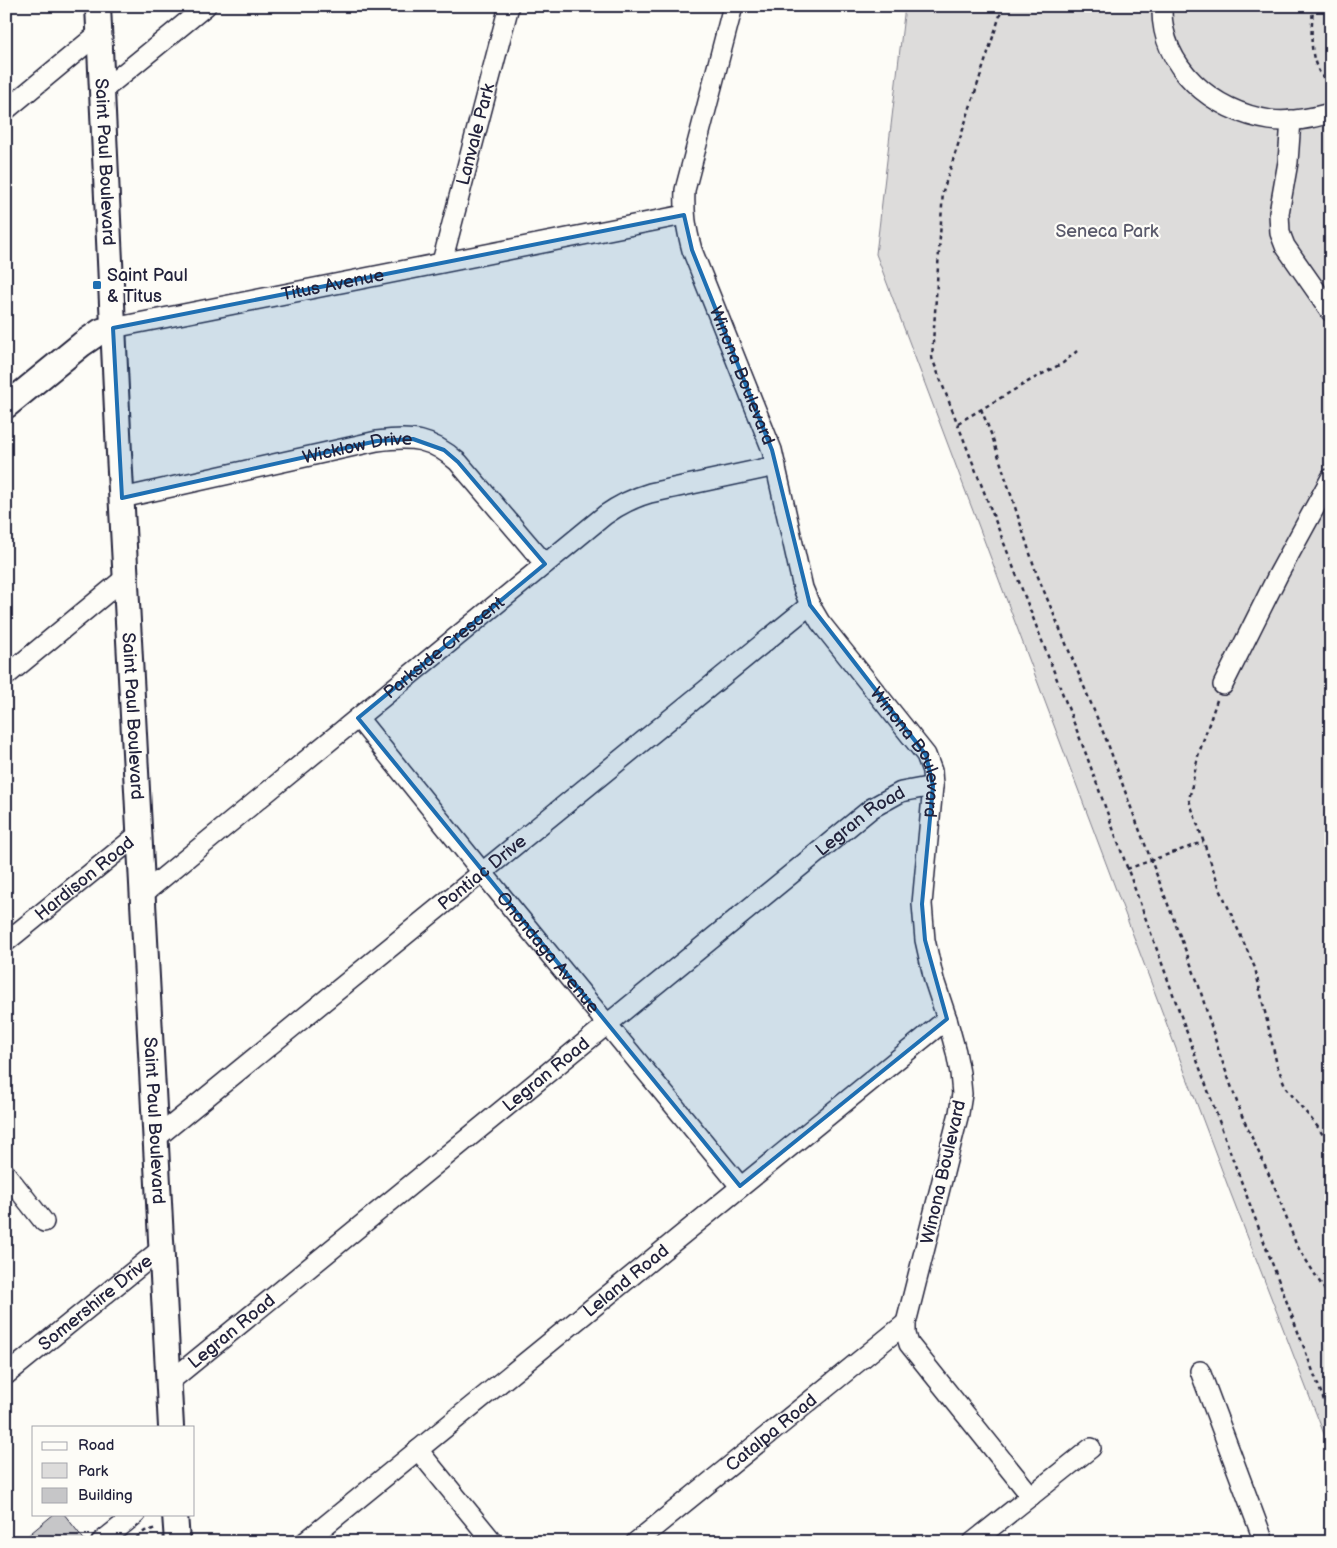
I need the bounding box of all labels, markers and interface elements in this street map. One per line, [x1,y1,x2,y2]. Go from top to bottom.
street label: Saint Paul Boulevard [90,78,119,246]
street label: Lanvale Park [453,81,499,188]
park label: Seneca Park [1055,221,1159,242]
place label: Saint Paul & Titus [107,265,188,307]
street label: Titus Avenue [280,265,386,305]
marker: Saint Paul & Titus [91,279,103,291]
street label: Winona Boulevard [705,303,779,448]
street label: Wicklow Drive [301,429,413,468]
street label: Parkside Crescent [380,592,509,703]
street label: Saint Paul Boulevard [118,632,148,800]
street label: Winona Boulevard [865,683,943,819]
street label: Legran Road [812,782,909,861]
street label: Pontiac Drive [434,830,531,915]
street label: Hardison Road [31,832,139,925]
street label: Onondaga Avenue [492,888,604,1018]
street label: Legran Road [499,1033,594,1116]
street label: Saint Paul Boulevard [139,1036,169,1205]
street label: Winona Boulevard [917,1098,970,1246]
street label: Leland Road [580,1240,673,1322]
street label: Somershire Drive [34,1250,157,1355]
street label: Legran Road [184,1290,279,1373]
street label: Catalpa Road [722,1390,821,1476]
legend [32,1426,195,1516]
text: Road [78,1436,114,1455]
text: Park [78,1462,109,1481]
text: Building [78,1486,133,1505]

